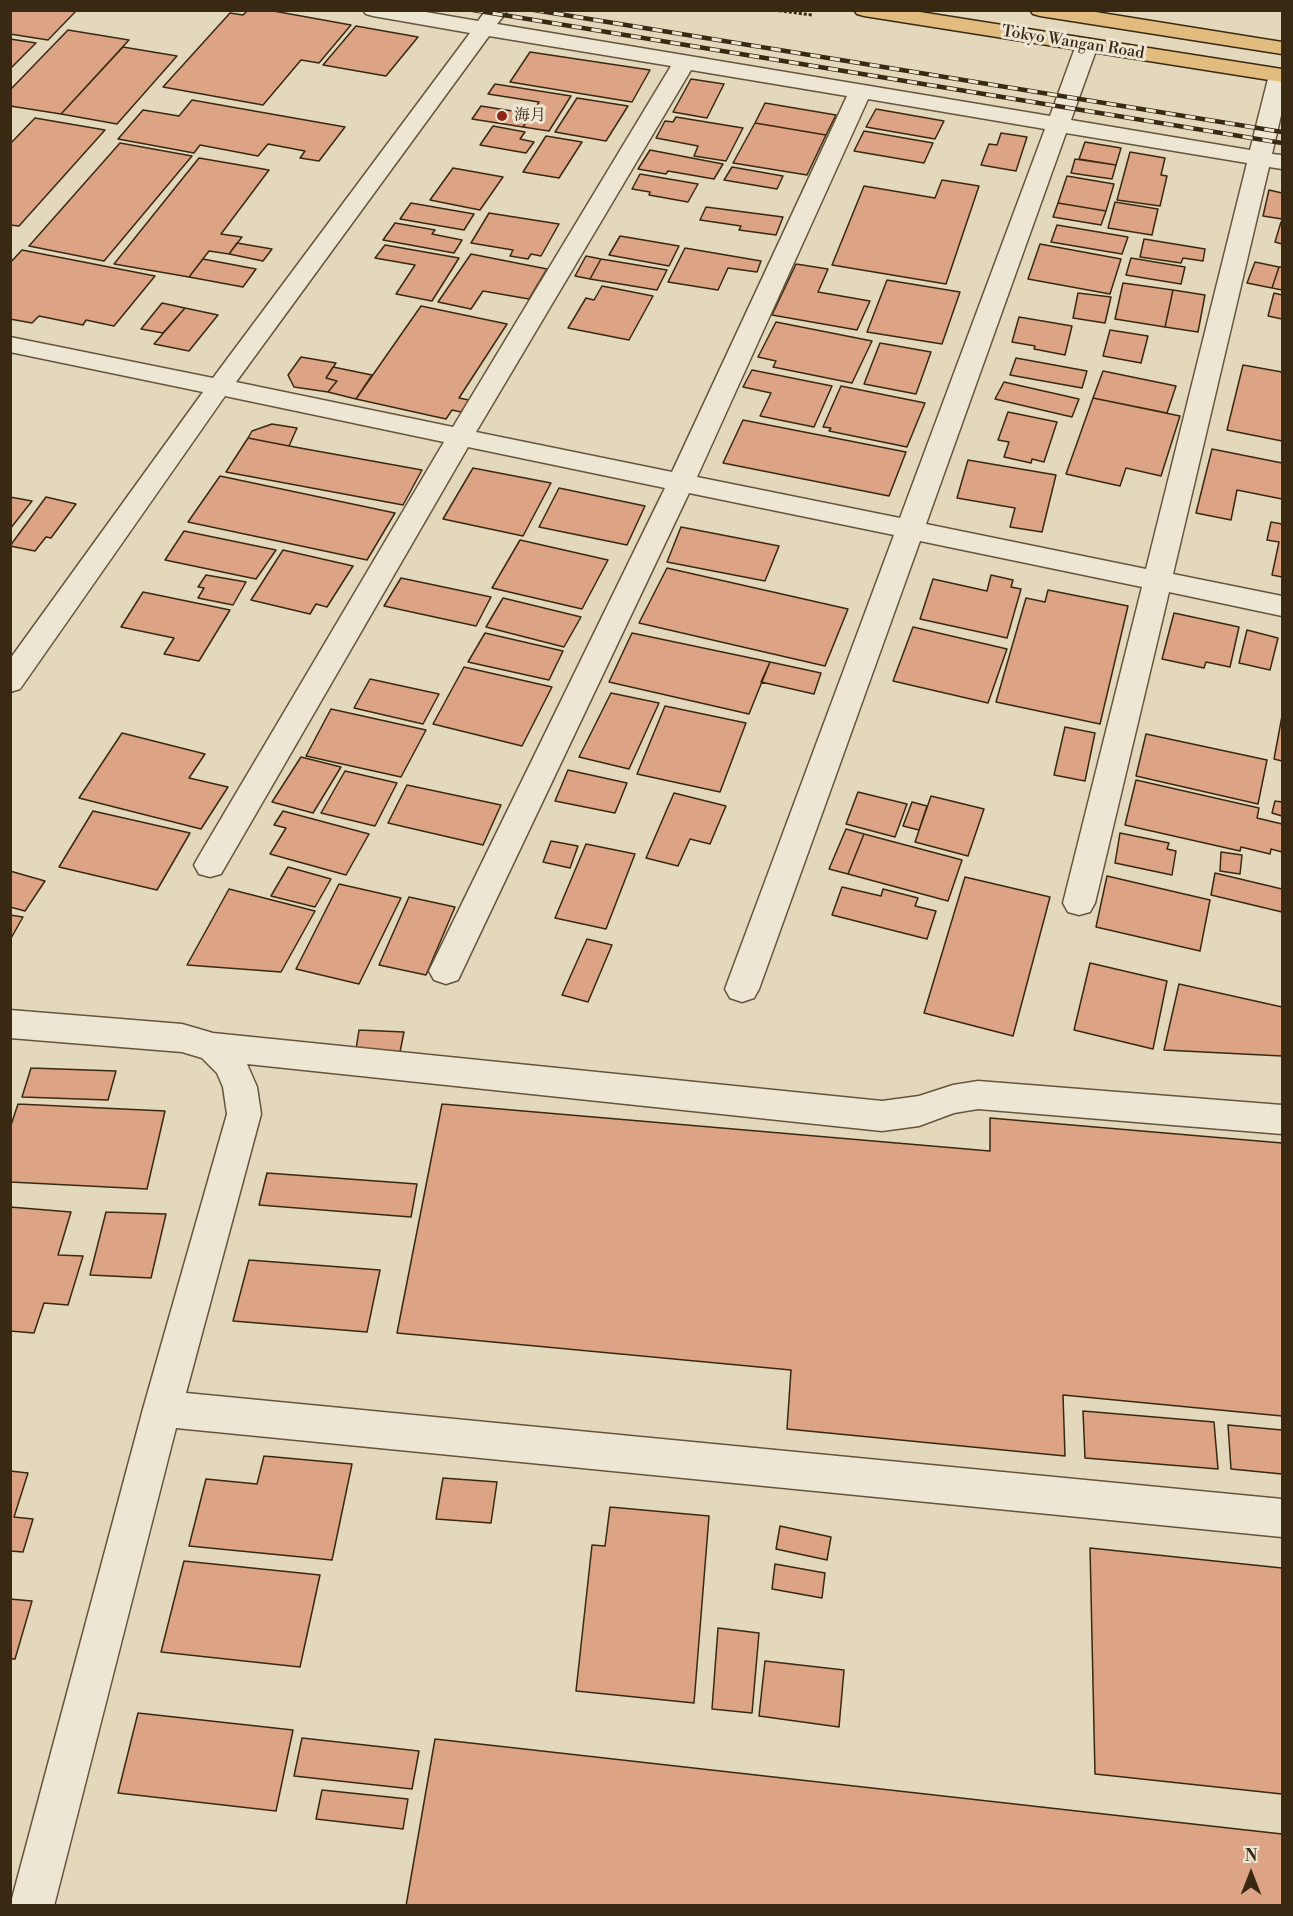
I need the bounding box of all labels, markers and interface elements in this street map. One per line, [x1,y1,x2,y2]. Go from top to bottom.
street label: Tokyo Wangan Road [1000,22,1146,64]
place label: 海月 [514,106,546,126]
marker: 海月 [495,109,509,123]
north arrow [1221,1844,1281,1904]
text: N [1245,1846,1257,1866]

